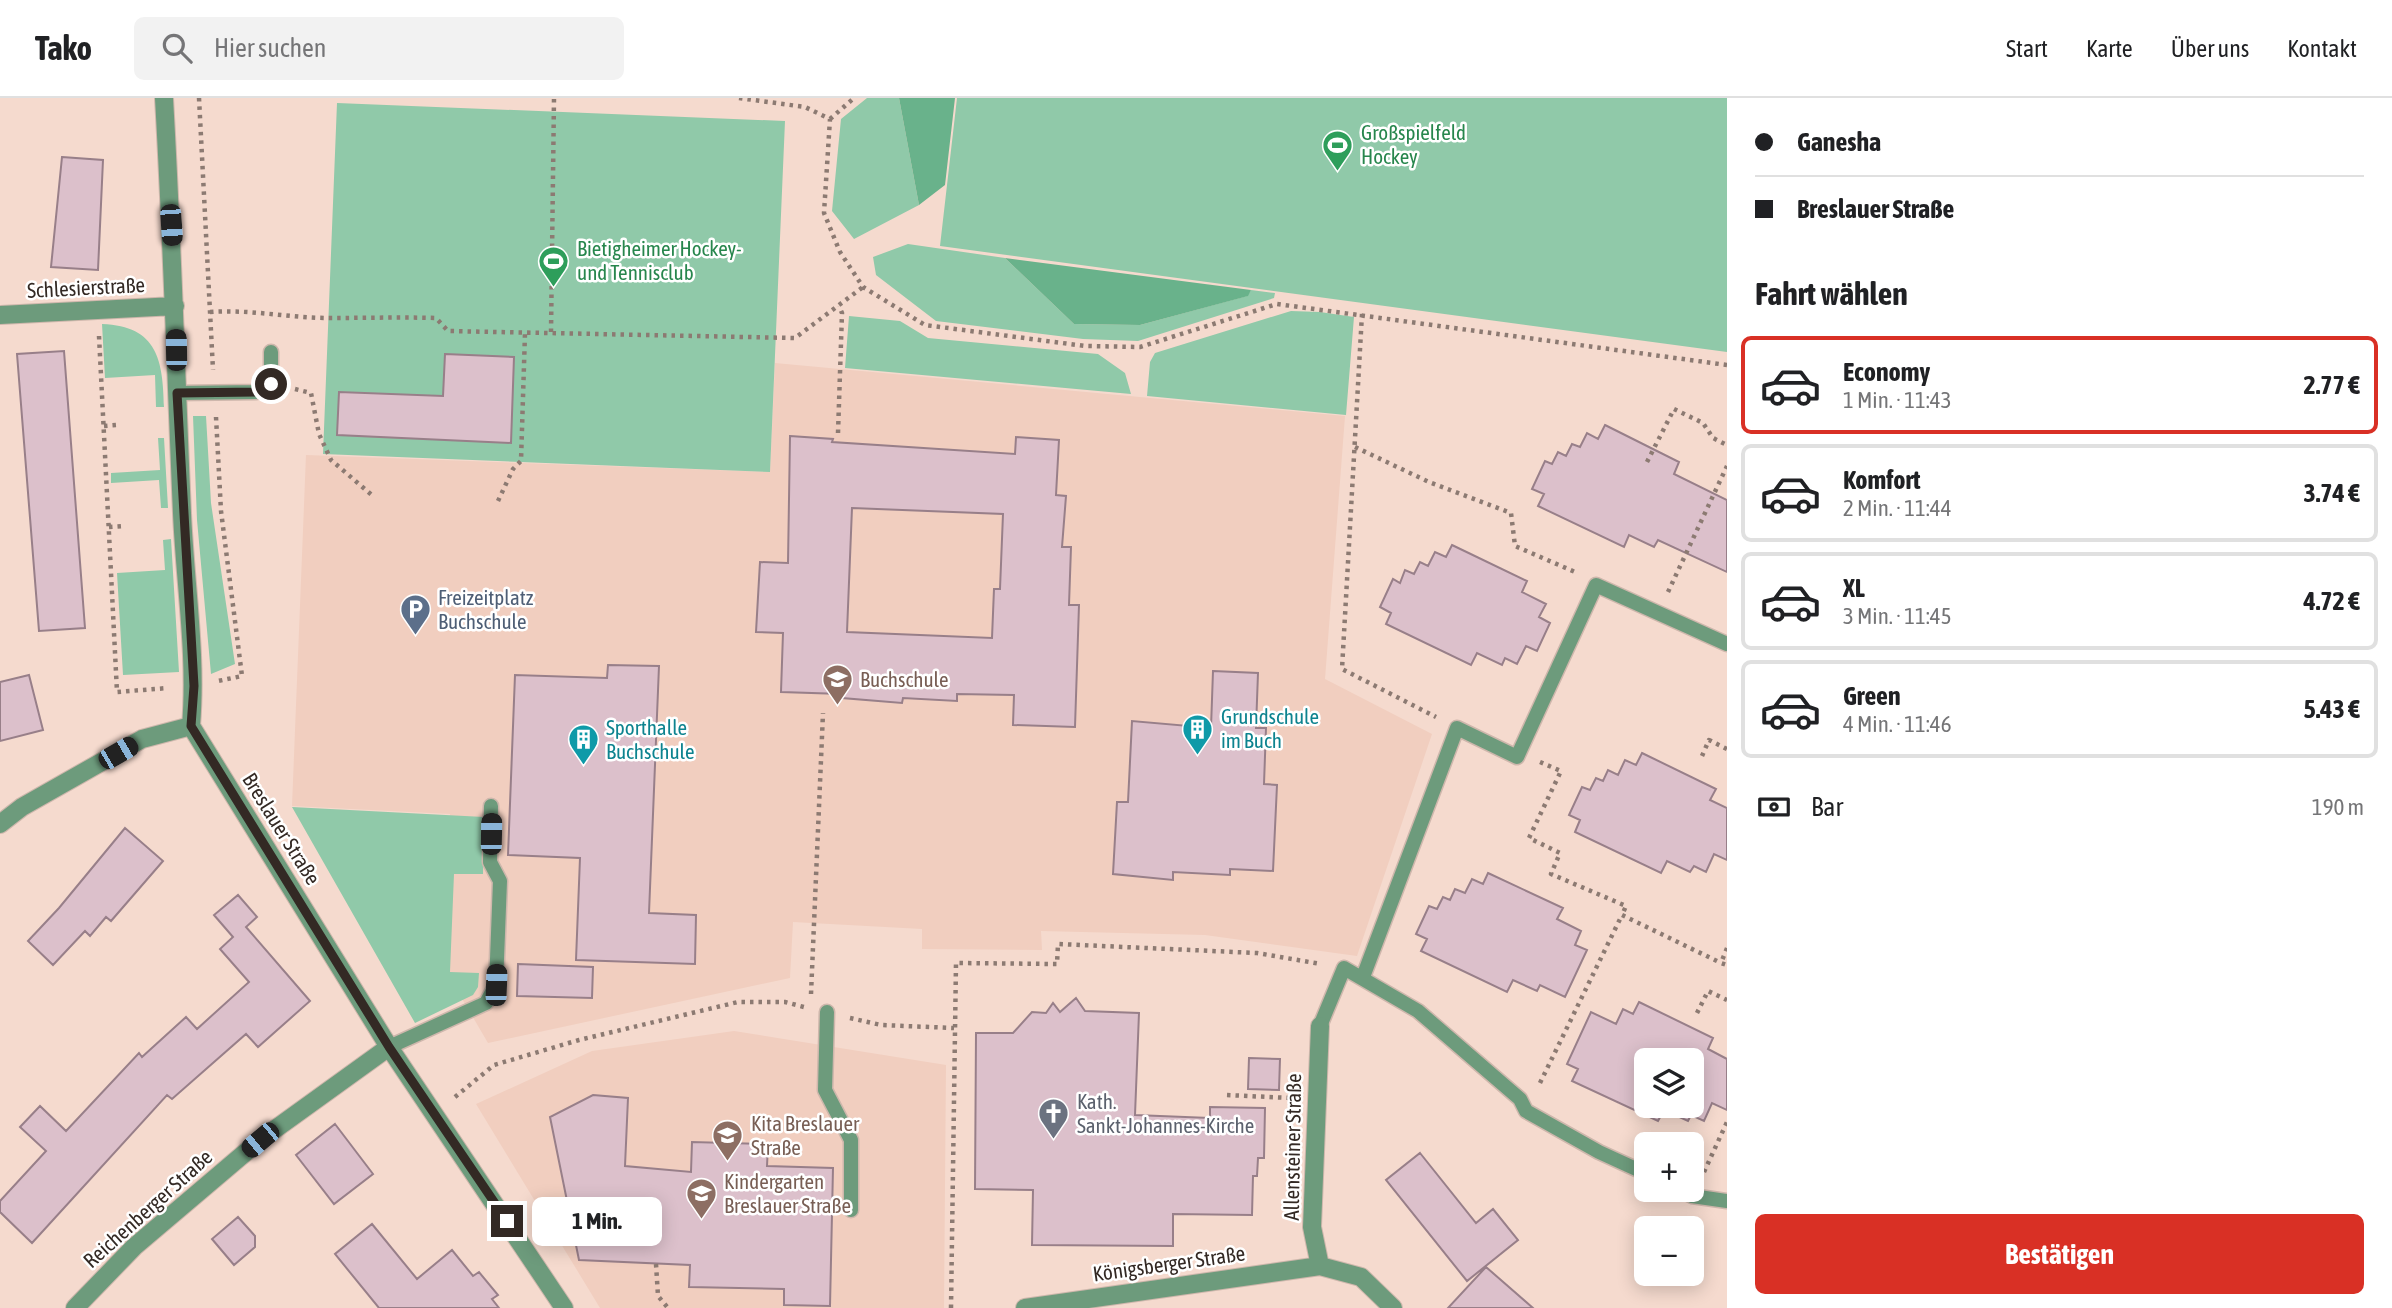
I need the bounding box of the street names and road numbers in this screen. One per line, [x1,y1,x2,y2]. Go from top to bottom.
street label: Schlesierstraße [26,272,146,302]
street label: Breslauer Straße [238,768,326,889]
street label: Allensteiner Straße [1279,1073,1305,1221]
street label: Reichenberger Straße [78,1144,217,1272]
street label: Königsberger Straße [1091,1240,1246,1286]

